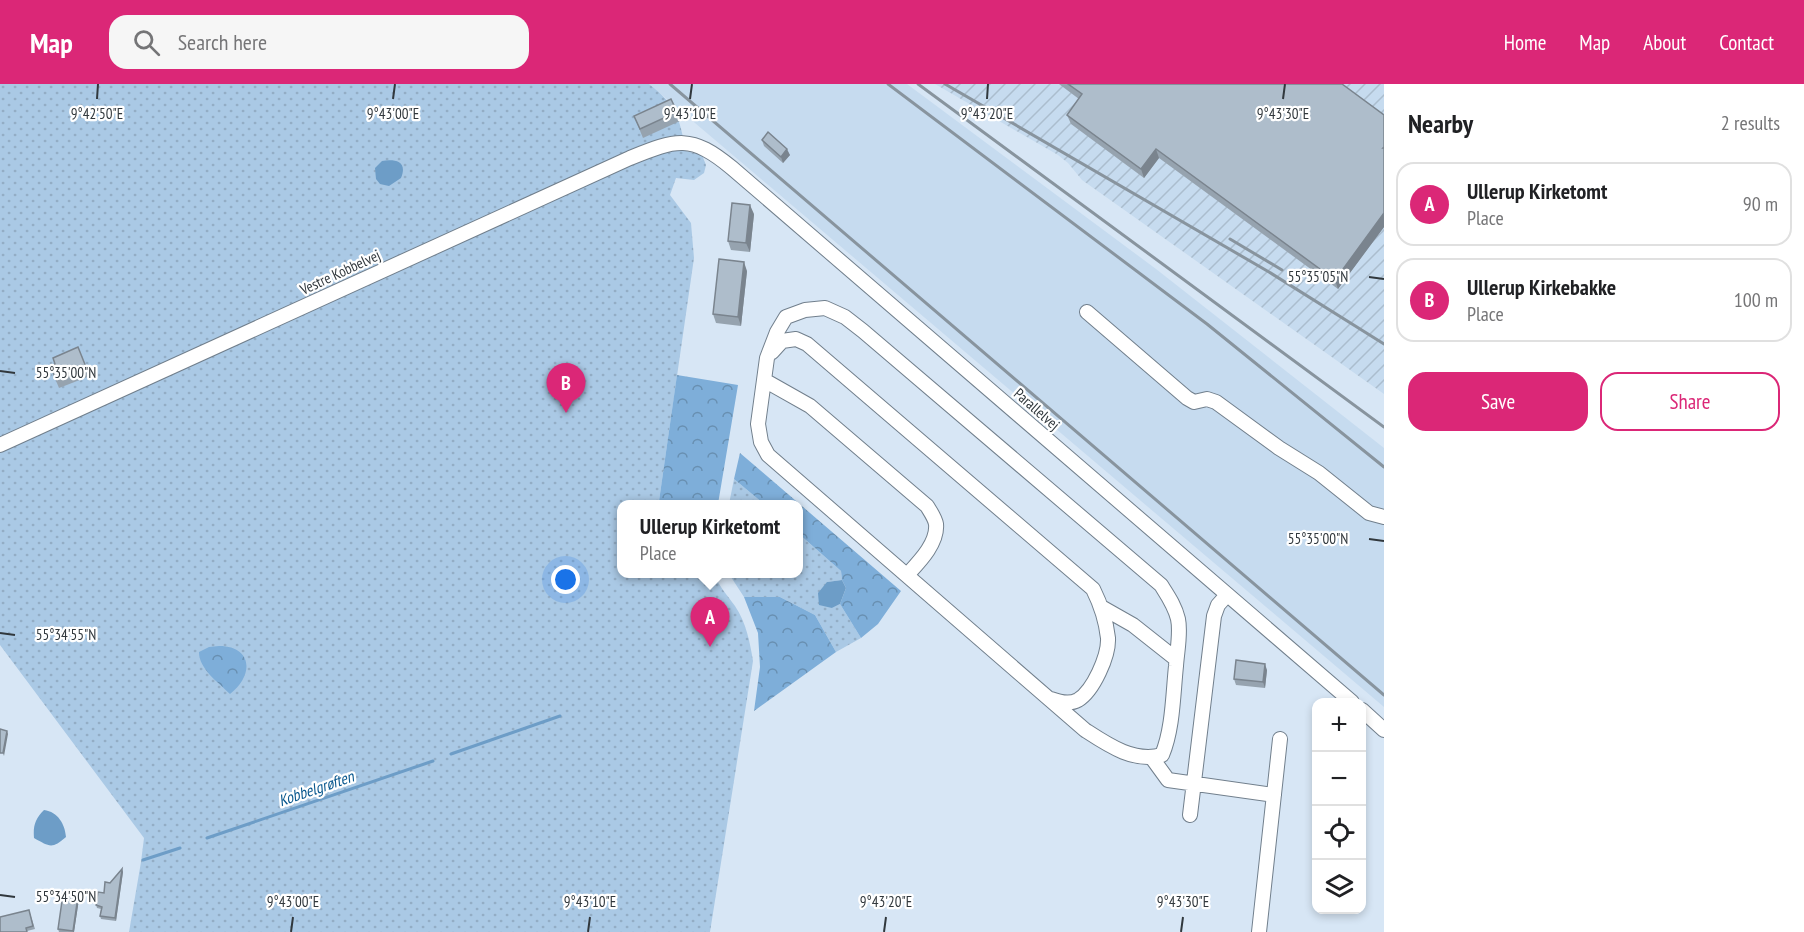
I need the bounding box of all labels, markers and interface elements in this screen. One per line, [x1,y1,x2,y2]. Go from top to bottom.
search box [109,15,529,69]
text: Map [30,24,73,61]
icon: search [130,26,163,59]
text: Search here [178,28,267,56]
text: Home [1504,29,1546,56]
text: Map [1579,29,1610,56]
text: About [1643,29,1686,56]
text: Contact [1719,29,1774,56]
text: 9°42'50"E [71,104,123,123]
text: 9°43'00"E [367,104,419,123]
text: 9°43'10"E [664,104,716,123]
text: 9°43'20"E [961,104,1013,123]
text: 9°43'30"E [1257,104,1309,123]
text: Nearby [1408,107,1473,140]
text: 2 results [1721,110,1780,136]
text: Ullerup Kirketomt [1467,177,1607,205]
text: A [1424,191,1435,217]
text: 90 m [1743,191,1778,217]
text: Place [1467,205,1504,231]
street label: Vestre Kobbelvej [296,245,383,299]
text: 55°35'05"N [1288,267,1348,286]
text: Ullerup Kirkebakke [1467,273,1616,301]
text: B [1425,287,1434,313]
text: 100 m [1734,287,1778,313]
text: Place [1467,301,1504,327]
text: 55°35'00"N [36,363,96,382]
pin: B [546,364,586,413]
button: Save [1408,372,1588,431]
button: Share [1600,372,1780,431]
street label: Parallelvej [1010,384,1064,434]
popup [617,500,803,578]
text: Ullerup Kirketomt [640,512,780,540]
text: 55°35'00"N [1288,529,1348,548]
text: Place [640,540,677,566]
your location [551,565,580,594]
pin: A [690,598,730,647]
text: 55°34'55"N [36,625,96,644]
map controls [1312,698,1366,914]
button: + [1312,698,1366,752]
button: − [1312,752,1366,806]
water label: Kobbelgrøften [276,765,357,810]
button: locate [1312,806,1366,860]
button: layers [1312,860,1366,914]
text: 55°34'50"N [36,887,96,906]
text: 9°43'00"E [267,892,319,911]
text: 9°43'10"E [564,892,616,911]
text: 9°43'20"E [860,892,912,911]
text: 9°43'30"E [1157,892,1209,911]

